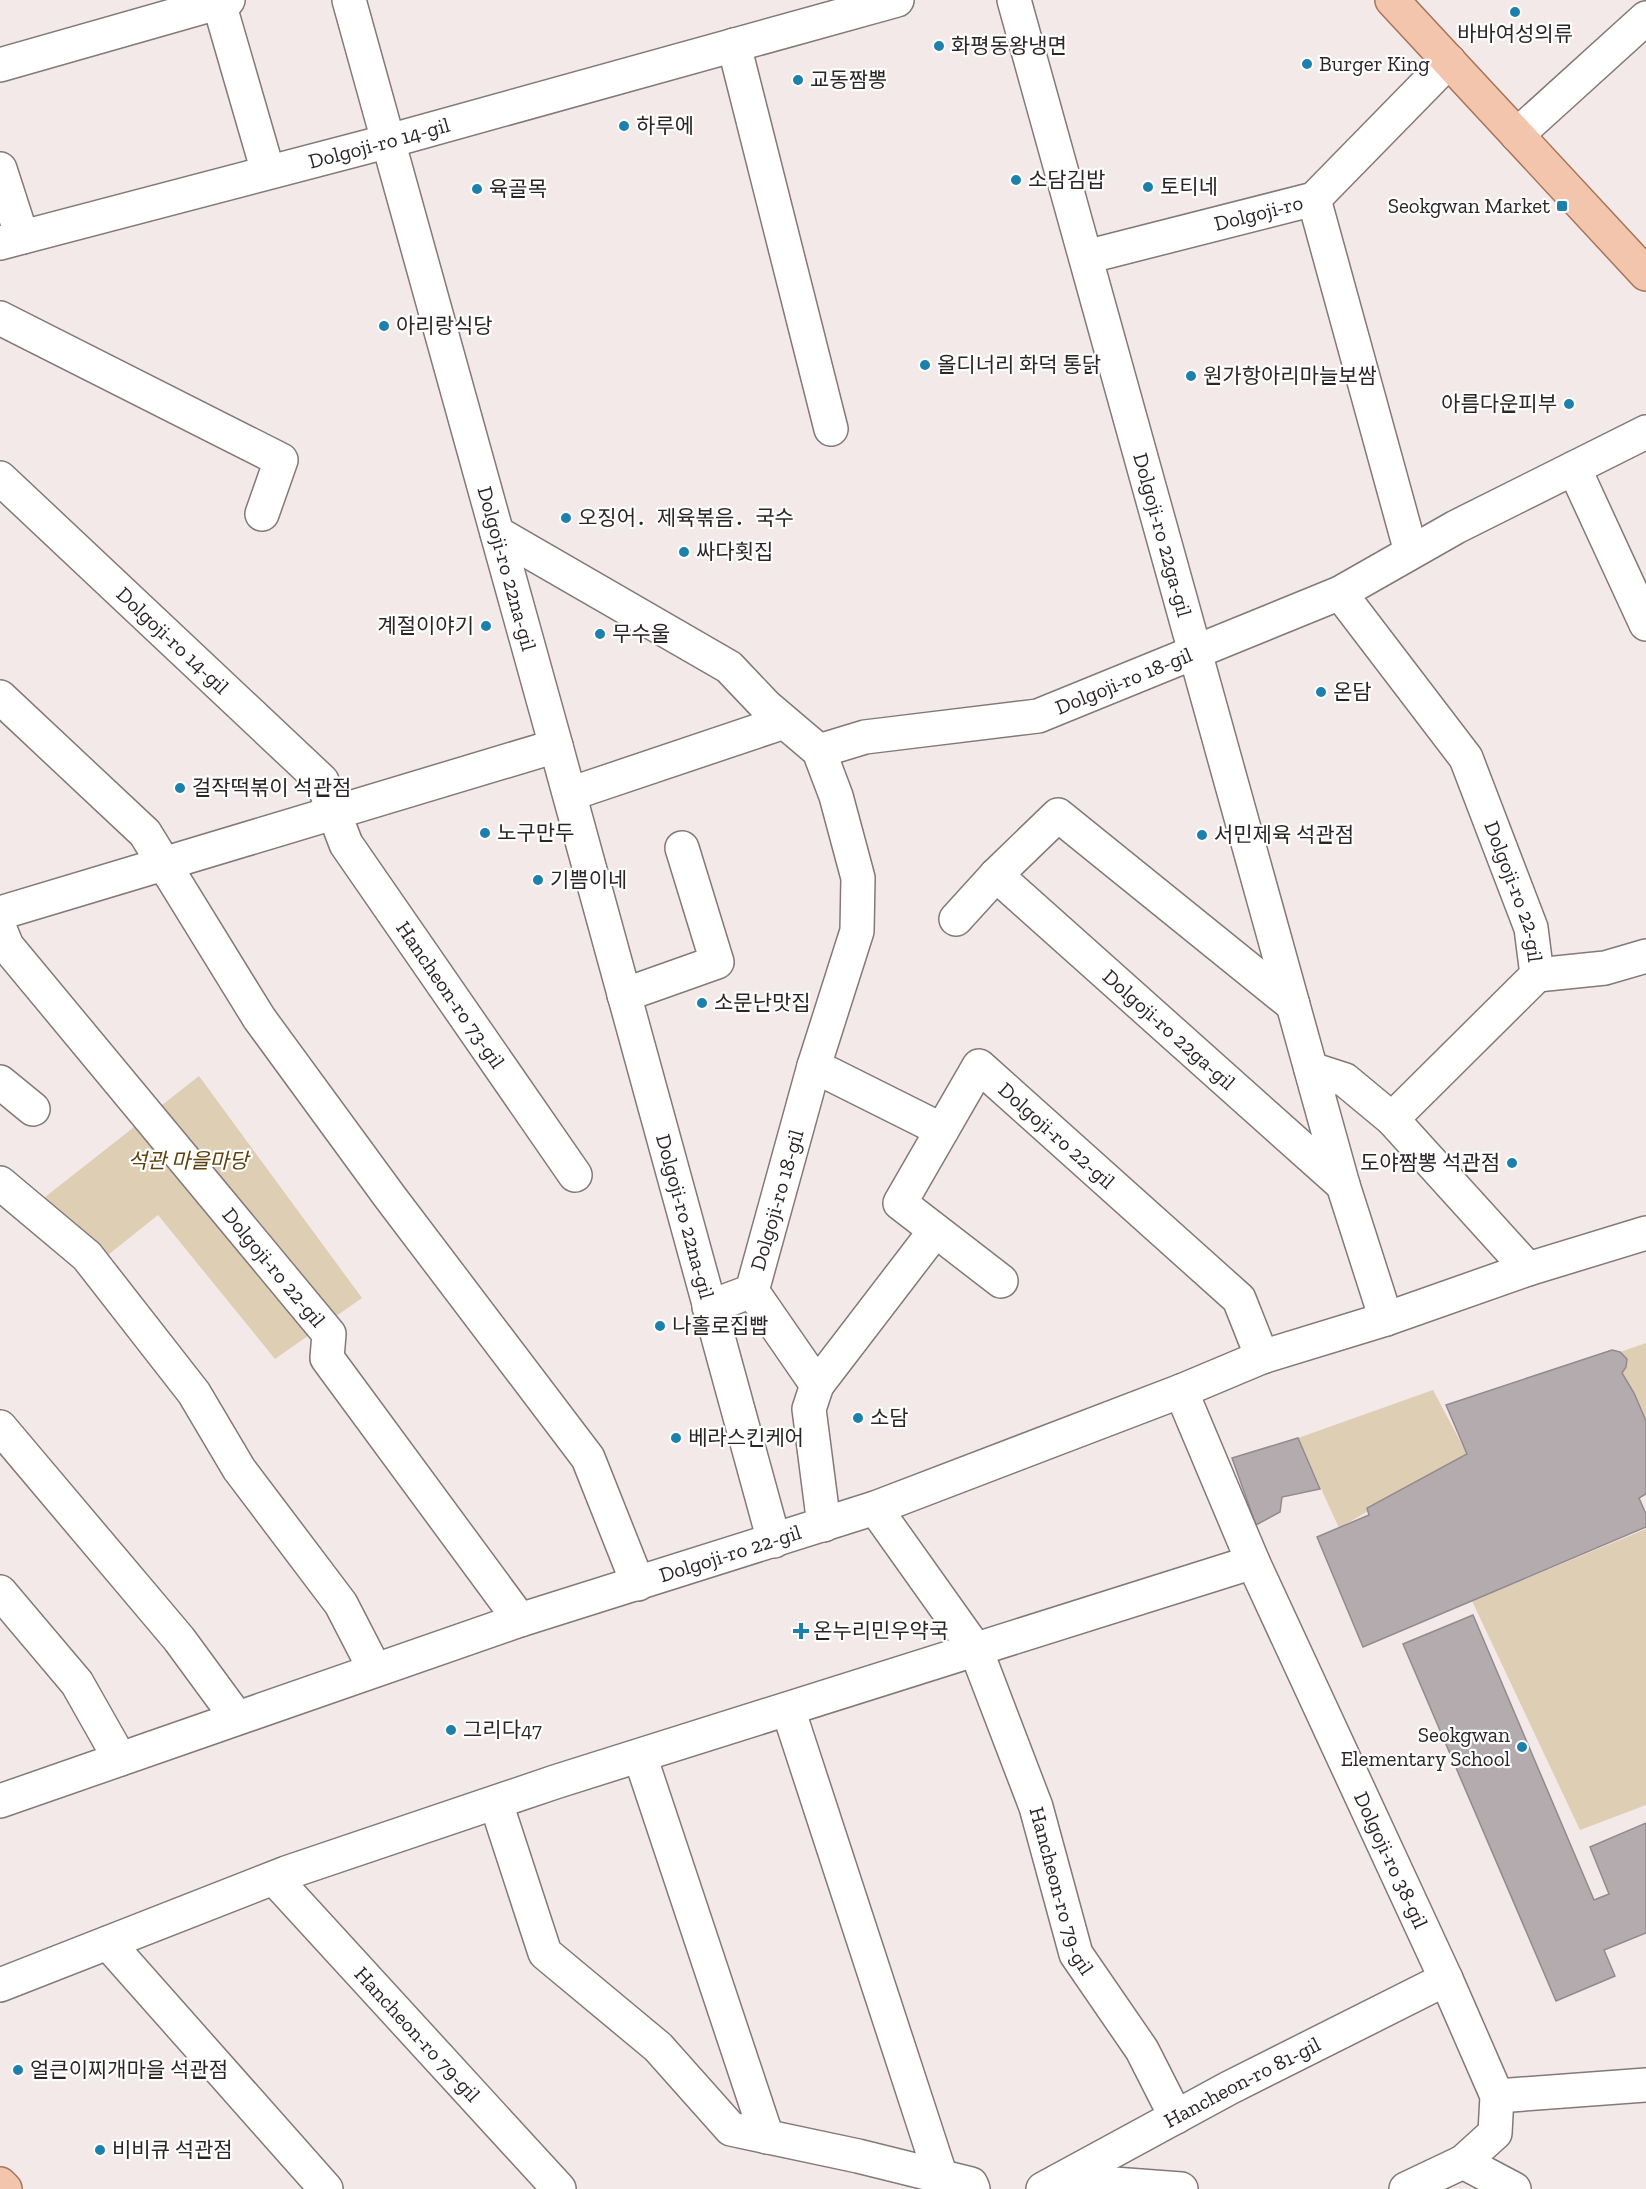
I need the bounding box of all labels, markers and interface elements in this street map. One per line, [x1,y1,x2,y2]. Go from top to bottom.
marker: 바바여성의류 [1508,5,1522,19]
place label: 바바여성의류 [1457,21,1573,46]
place label: 화평동왕냉면 [951,33,1067,58]
marker: 화평동왕냉면 [932,39,946,53]
place label: Burger King [1319,51,1430,76]
marker: Burger King [1300,57,1314,71]
place label: 교동짬뽕 [810,67,887,92]
marker: 교동짬뽕 [791,73,805,87]
street label: Dolgoji-ro 14-gil [306,112,453,174]
place label: 하루에 [636,113,694,138]
marker: 하루에 [617,119,631,133]
place label: 소담김밥 [1028,167,1105,192]
marker: 소담김밥 [1009,173,1023,187]
place label: 토티네 [1160,174,1218,199]
place label: 육골목 [489,176,547,201]
marker: 토티네 [1141,180,1155,194]
marker: 육골목 [470,182,484,196]
street label: Dolgoji-ro [1211,189,1306,236]
place label: Seokgwan Market [1388,193,1550,218]
marker: Seokgwan Market [1555,199,1569,213]
place label: 아리랑식당 [396,313,493,338]
marker: 아리랑식당 [377,319,391,333]
place label: 올디너리 화덕 통닭 [937,352,1101,377]
marker: 올디너리 화덕 통닭 [918,358,932,372]
place label: 원가항아리마늘보쌈 [1203,363,1377,388]
marker: 원가항아리마늘보쌈 [1184,369,1198,383]
place label: 아름다운피부 [1441,391,1557,416]
marker: 아름다운피부 [1562,397,1576,411]
street label: Dolgoji-ro 22ga-gil [1128,450,1198,620]
street label: Dolgoji-ro 22na-gil [473,483,542,654]
place label: 오징어．제육볶음．국수 [578,505,794,530]
marker: 오징어．제육볶음．국수 [559,511,573,525]
place label: 싸다횟집 [696,539,773,564]
marker: 싸다횟집 [677,545,691,559]
street label: Dolgoji-ro 14-gil [112,581,235,699]
place label: 계절이야기 [377,613,474,638]
marker: 계절이야기 [479,619,493,633]
place label: 무수울 [612,621,670,646]
marker: 무수울 [593,627,607,641]
street label: Dolgoji-ro 18-gil [1052,641,1196,720]
place label: 온담 [1333,679,1372,704]
marker: 온담 [1314,685,1328,699]
place label: 걸작떡볶이 석관점 [192,775,351,800]
marker: 걸작떡볶이 석관점 [173,781,187,795]
street label: Dolgoji-ro 22-gil [1479,817,1548,964]
place label: 노구만두 [497,820,574,845]
place label: 서민제육 석관점 [1214,822,1354,847]
marker: 노구만두 [478,826,492,840]
marker: 서민제육 석관점 [1195,828,1209,842]
place label: 기쁨이네 [550,867,627,892]
marker: 기쁨이네 [531,873,545,887]
street label: Hancheon-ro 73-gil [391,916,511,1073]
street label: Dolgoji-ro 22ga-gil [1098,964,1241,1095]
place label: 소문난맛집 [714,990,811,1015]
marker: 소문난맛집 [695,996,709,1010]
street label: Dolgoji-ro 22-gil [994,1077,1121,1194]
street label: Dolgoji-ro 18-gil [744,1126,810,1273]
street label: Dolgoji-ro 22na-gil [651,1131,720,1302]
park label: 석관 마을마당 [128,1148,251,1173]
place label: 도야짬뽕 석관점 [1360,1150,1500,1175]
marker: 도야짬뽕 석관점 [1505,1156,1519,1170]
street label: Dolgoji-ro 22-gil [217,1202,331,1332]
place label: 나홀로집빱 [672,1313,769,1338]
marker: 나홀로집빱 [653,1319,667,1333]
place label: 소담 [870,1405,909,1430]
marker: 소담 [851,1411,865,1425]
place label: 베라스킨케어 [688,1425,804,1450]
marker: 베라스킨케어 [669,1431,683,1445]
street label: Dolgoji-ro 22-gil [656,1519,805,1587]
place label: 온누리민우약국 [813,1618,948,1643]
marker: 온누리민우약국 [794,1624,808,1638]
place label: 그리다47 [463,1717,542,1742]
place label: Seokgwan Elementary School [1341,1722,1510,1771]
marker: 그리다47 [444,1723,458,1737]
marker: Seokgwan Elementary School [1515,1740,1529,1754]
street label: Dolgoji-ro 38-gil [1349,1788,1434,1932]
street label: Hancheon-ro 79-gil [1025,1804,1100,1980]
street label: Hancheon-ro 79-gil [349,1961,486,2107]
street label: Hancheon-ro 81-gil [1160,2031,1325,2133]
place label: 얼큰이찌개마을 석관점 [30,2057,228,2082]
marker: 얼큰이찌개마을 석관점 [11,2063,25,2077]
place label: 비비큐 석관점 [112,2137,233,2162]
marker: 비비큐 석관점 [93,2143,107,2157]

